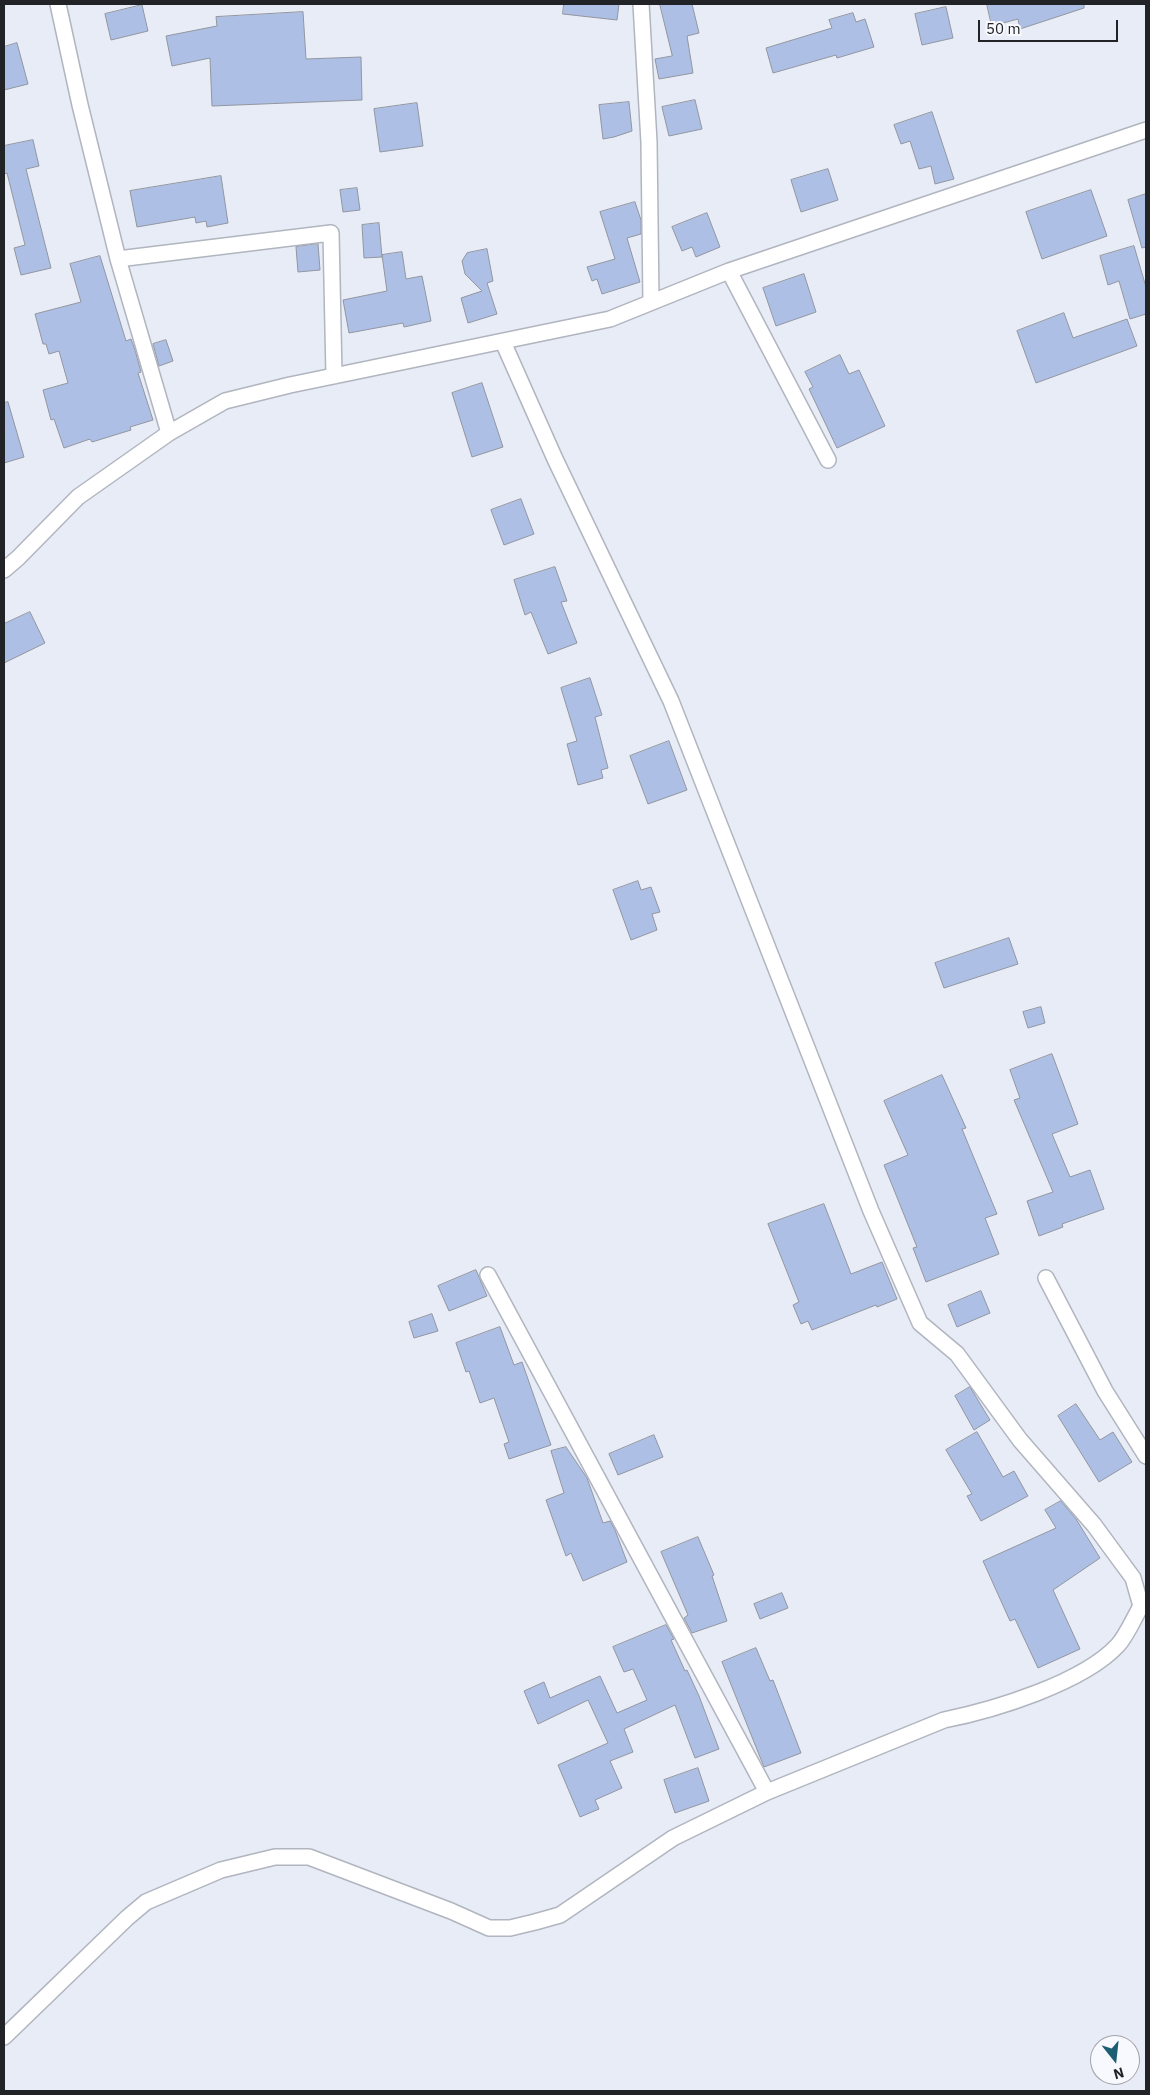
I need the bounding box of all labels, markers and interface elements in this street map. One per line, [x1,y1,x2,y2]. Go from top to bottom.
scale bar [980,10,1120,42]
text: 50 m [986,19,1021,38]
north arrow [1090,2035,1140,2085]
text: N [1112,2063,1126,2084]

